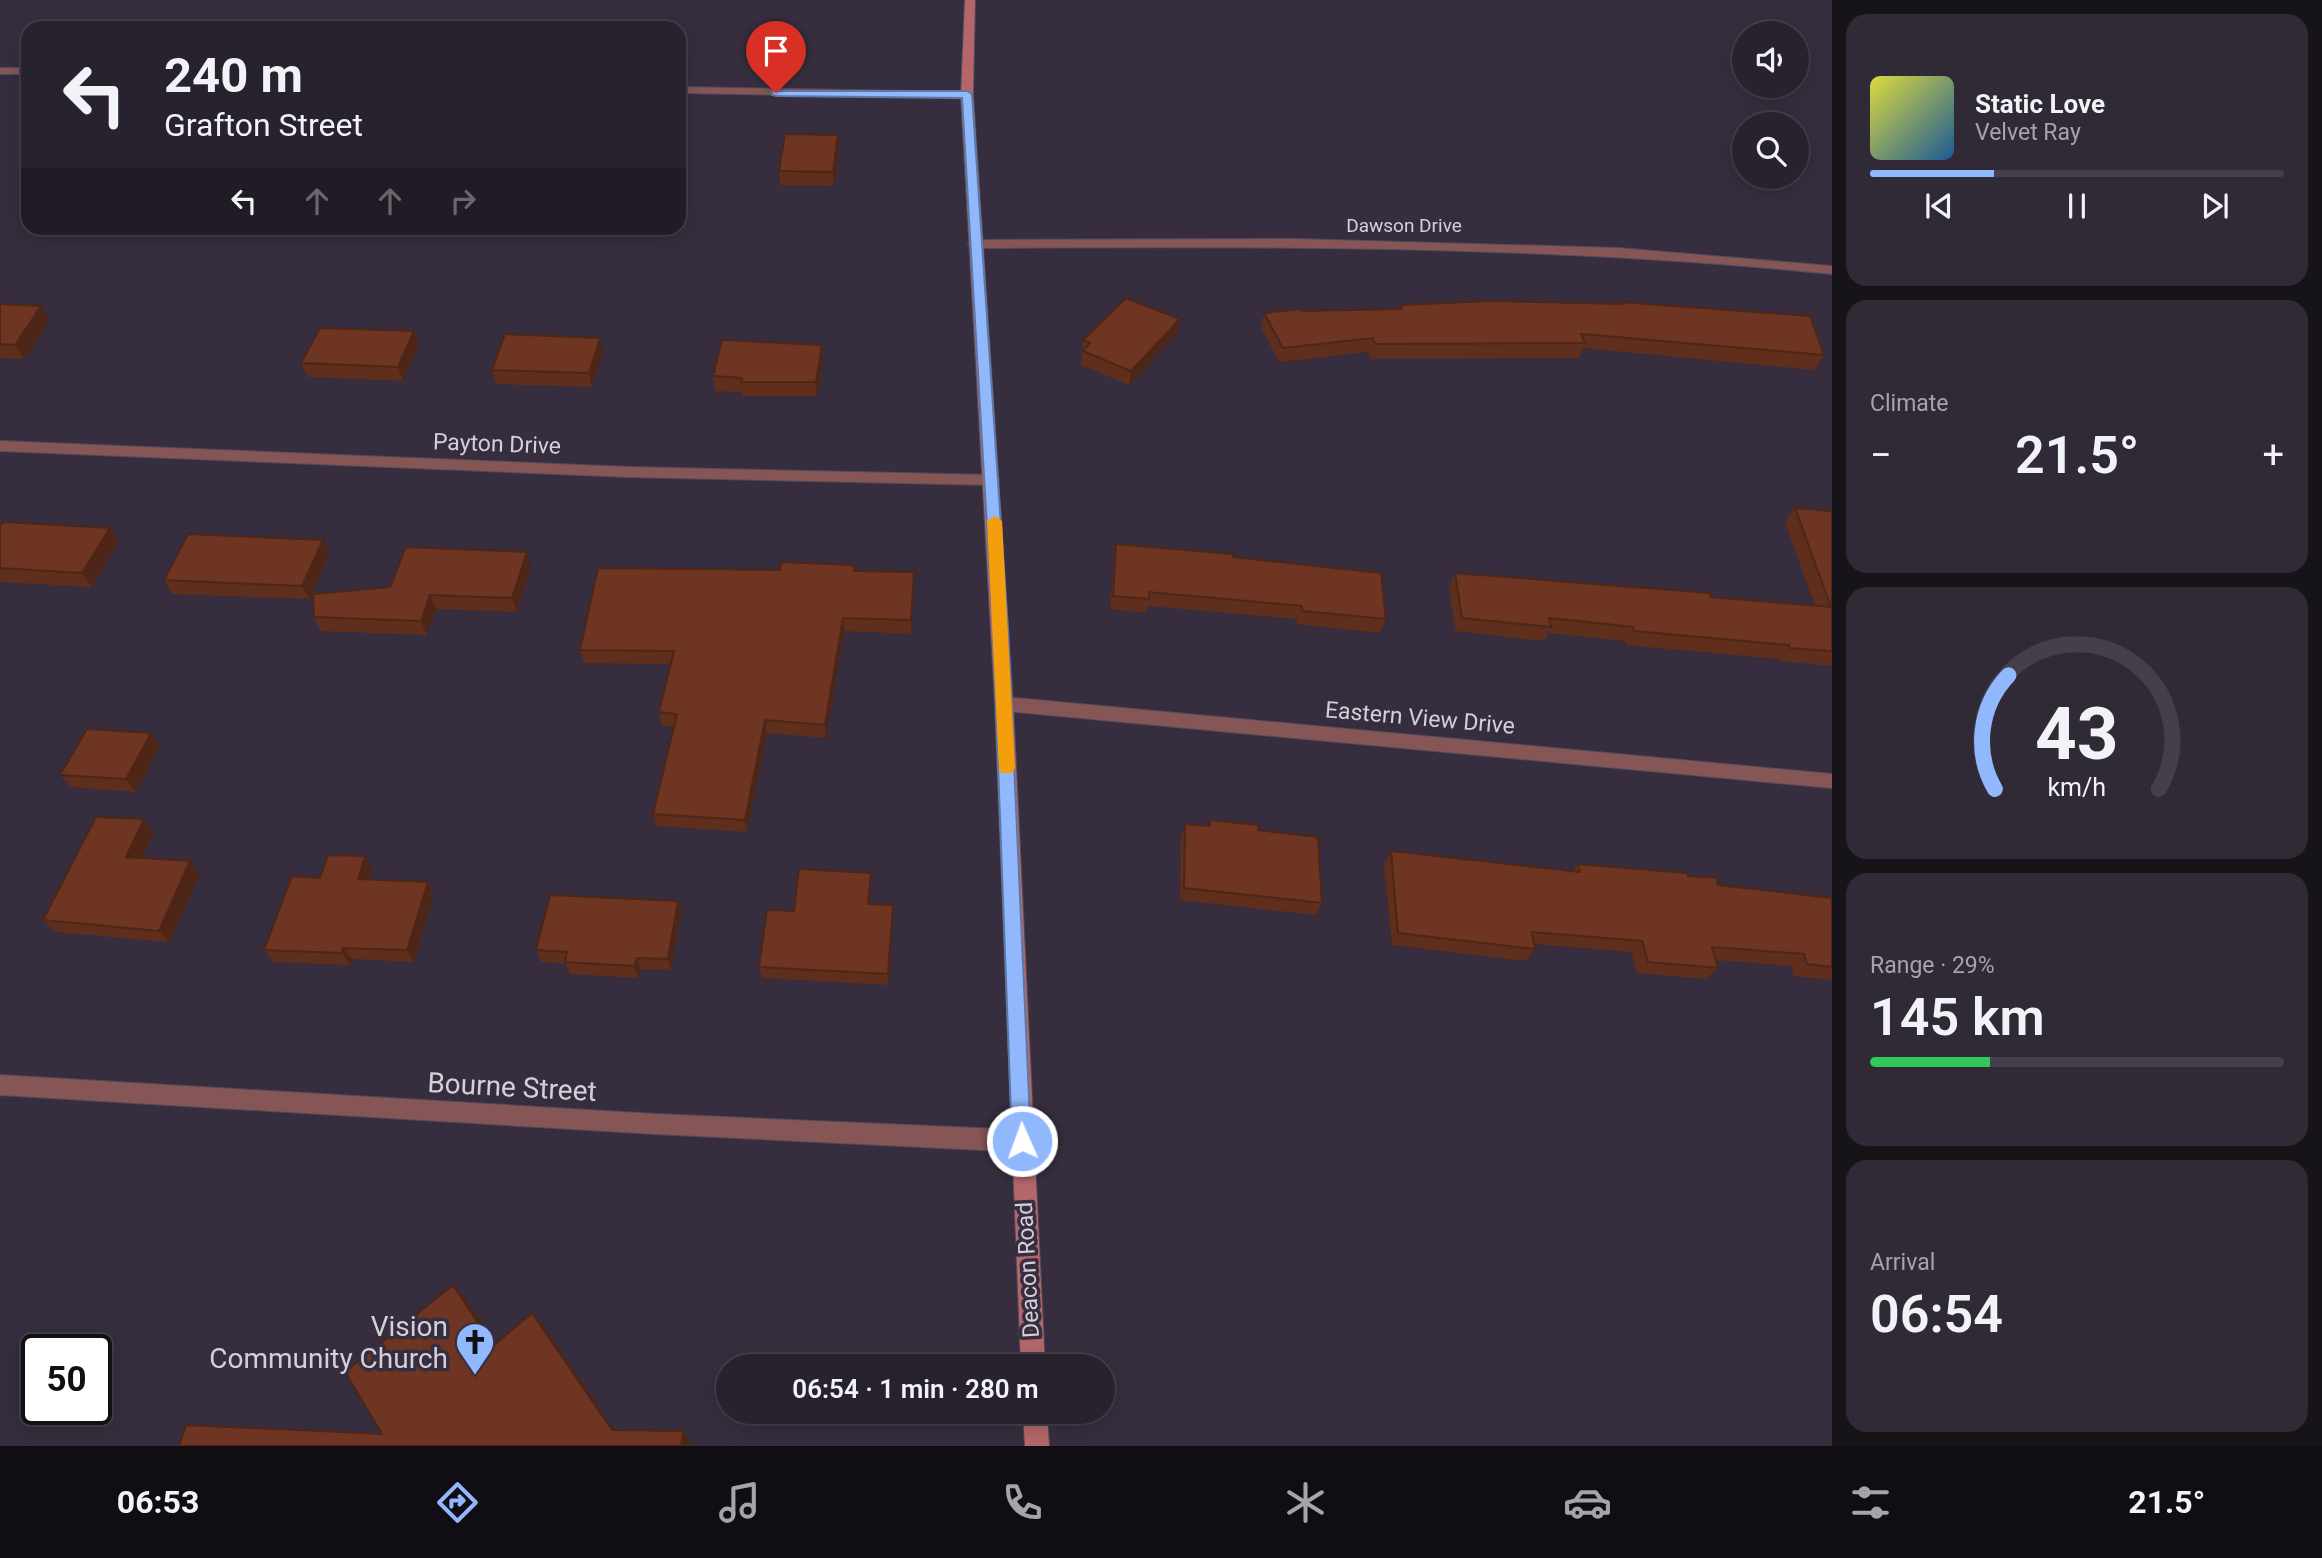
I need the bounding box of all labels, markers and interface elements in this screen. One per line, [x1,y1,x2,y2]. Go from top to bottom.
pin [746,21,806,93]
map controls [1732,21,1809,189]
button: sound [1732,21,1809,98]
icon: arrive [757,32,795,70]
text: 240 m [164,47,303,104]
icon: left [49,49,140,140]
text: Static Love [1975,89,2105,119]
text: Grafton Street [164,106,363,144]
button: search [1732,112,1809,189]
text: Velvet Ray [1975,119,2081,146]
icon: left [225,182,263,220]
icon: ahead [298,182,336,220]
icon: ahead [371,182,409,220]
icon: right [444,182,482,220]
icon: previous [1920,187,1958,225]
icon: pause [2058,187,2096,225]
icon: next [2196,187,2234,225]
street label: Dawson Drive [1346,214,1462,237]
text: Climate [1870,390,1949,417]
text: 21.5° [2015,425,2139,486]
street label: Payton Drive [433,428,561,460]
text: − [1870,433,1892,477]
text: + [2262,433,2284,477]
text: 43 [2035,691,2119,777]
street label: Eastern View Drive [1324,696,1516,740]
text: km/h [2048,773,2106,802]
text: Range · 29% [1870,952,1995,979]
text: 145 km [1870,987,2045,1048]
street label: Bourne Street [427,1066,597,1108]
position arrow [985,1104,1059,1178]
street label: Deacon Road [1011,1201,1045,1339]
text: Arrival [1870,1249,1935,1276]
text: 06:54 [1870,1284,2003,1345]
place label: Vision Community Church [209,1310,448,1375]
church icon: Vision Community Church [454,1321,496,1376]
speed limit sign: 50 [21,1334,112,1425]
text: 06:54 · 1 min · 280 m [792,1374,1039,1404]
icon: directions [433,1478,482,1527]
icon: music [715,1478,764,1527]
icon: phone [998,1478,1047,1527]
icon: climate [1281,1478,1330,1527]
icon: car [1563,1478,1612,1527]
icon: filters [1846,1478,1895,1527]
text: 06:53 [117,1483,199,1521]
text: 21.5° [2128,1483,2205,1521]

